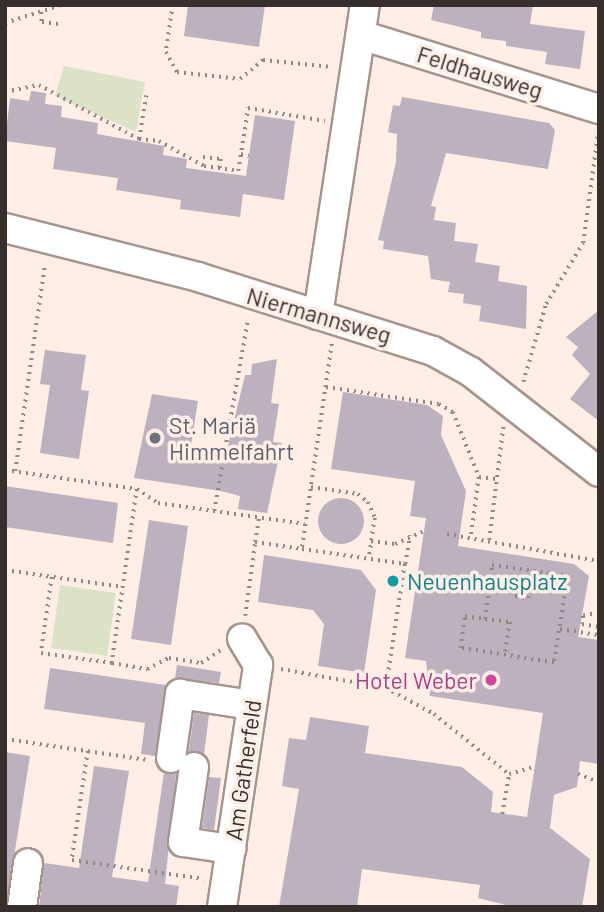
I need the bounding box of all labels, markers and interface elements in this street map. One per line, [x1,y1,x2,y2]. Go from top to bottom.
street label: Feldhausweg [414,40,546,104]
street label: Niermannsweg [244,281,394,349]
place label: St. Mariä Himmelfahrt [169,411,294,465]
marker: St. Mariä Himmelfahrt [147,430,163,446]
place label: Neuenhausplatz [407,567,568,595]
marker: Neuenhausplatz [385,573,401,589]
place label: Hotel Weber [355,666,477,694]
marker: Hotel Weber [483,672,499,688]
street label: Am Gatherfeld [219,698,267,842]

